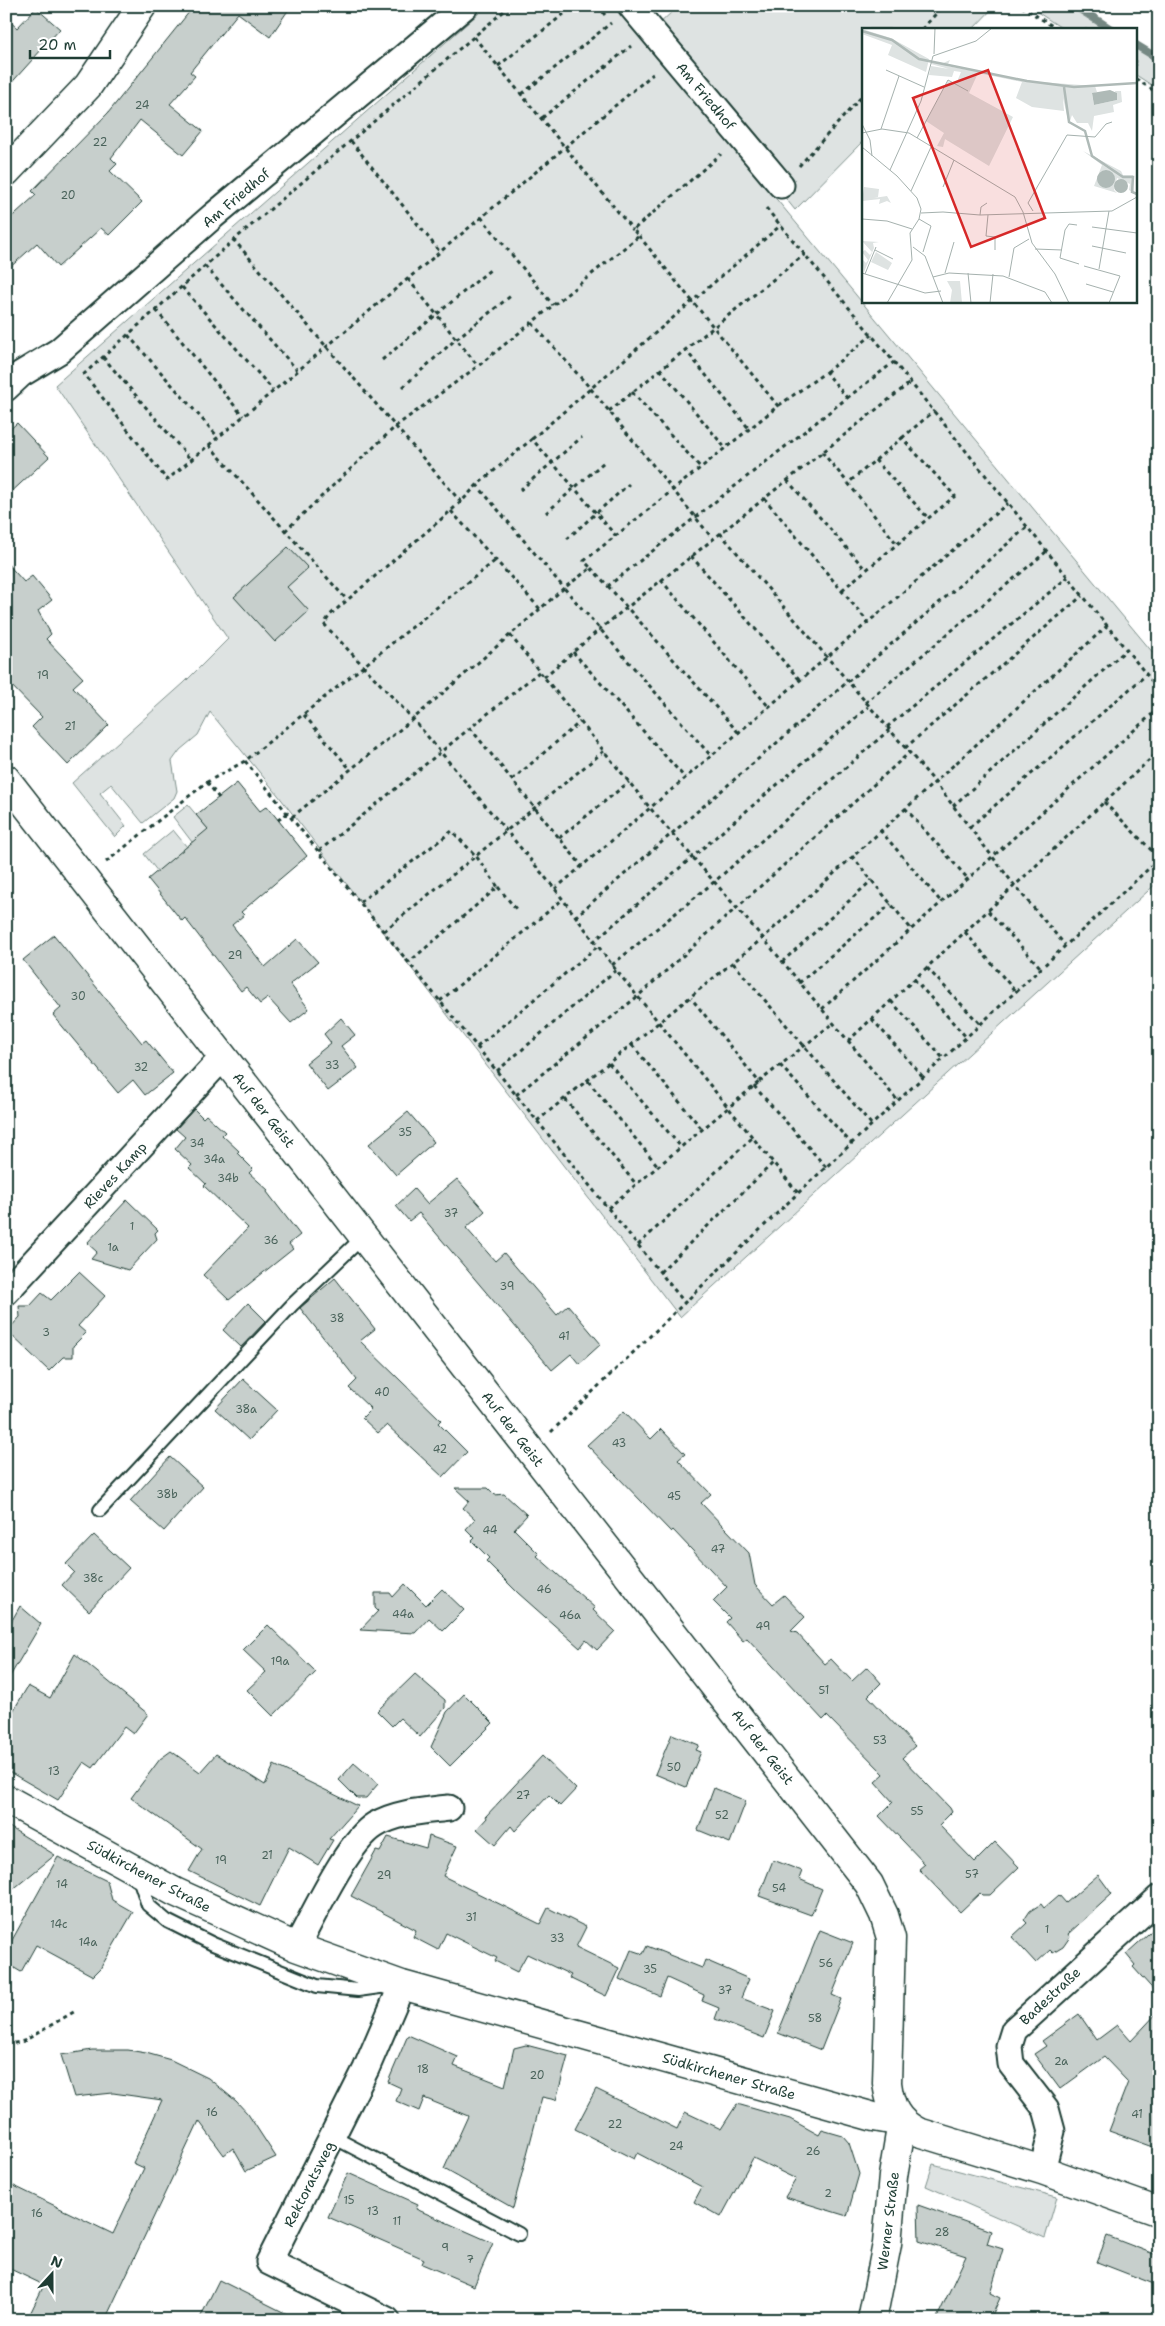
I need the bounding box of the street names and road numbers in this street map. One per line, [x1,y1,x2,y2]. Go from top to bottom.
street label: Am Friedhof [673,59,740,134]
street label: Am Friedhof [199,164,274,231]
street label: Auf der Geist [229,1069,299,1151]
street label: Rieves Kamp [79,1138,151,1212]
street label: Auf der Geist [478,1388,548,1470]
street label: Auf der Geist [728,1706,798,1788]
street label: Südkirchener Straße [84,1836,214,1916]
street label: Badestraße [1016,1963,1084,2029]
street label: Südkirchener Straße [660,2048,798,2104]
street label: Rektoratsweg [280,2138,338,2230]
street label: Werner Straße [873,2171,903,2271]

